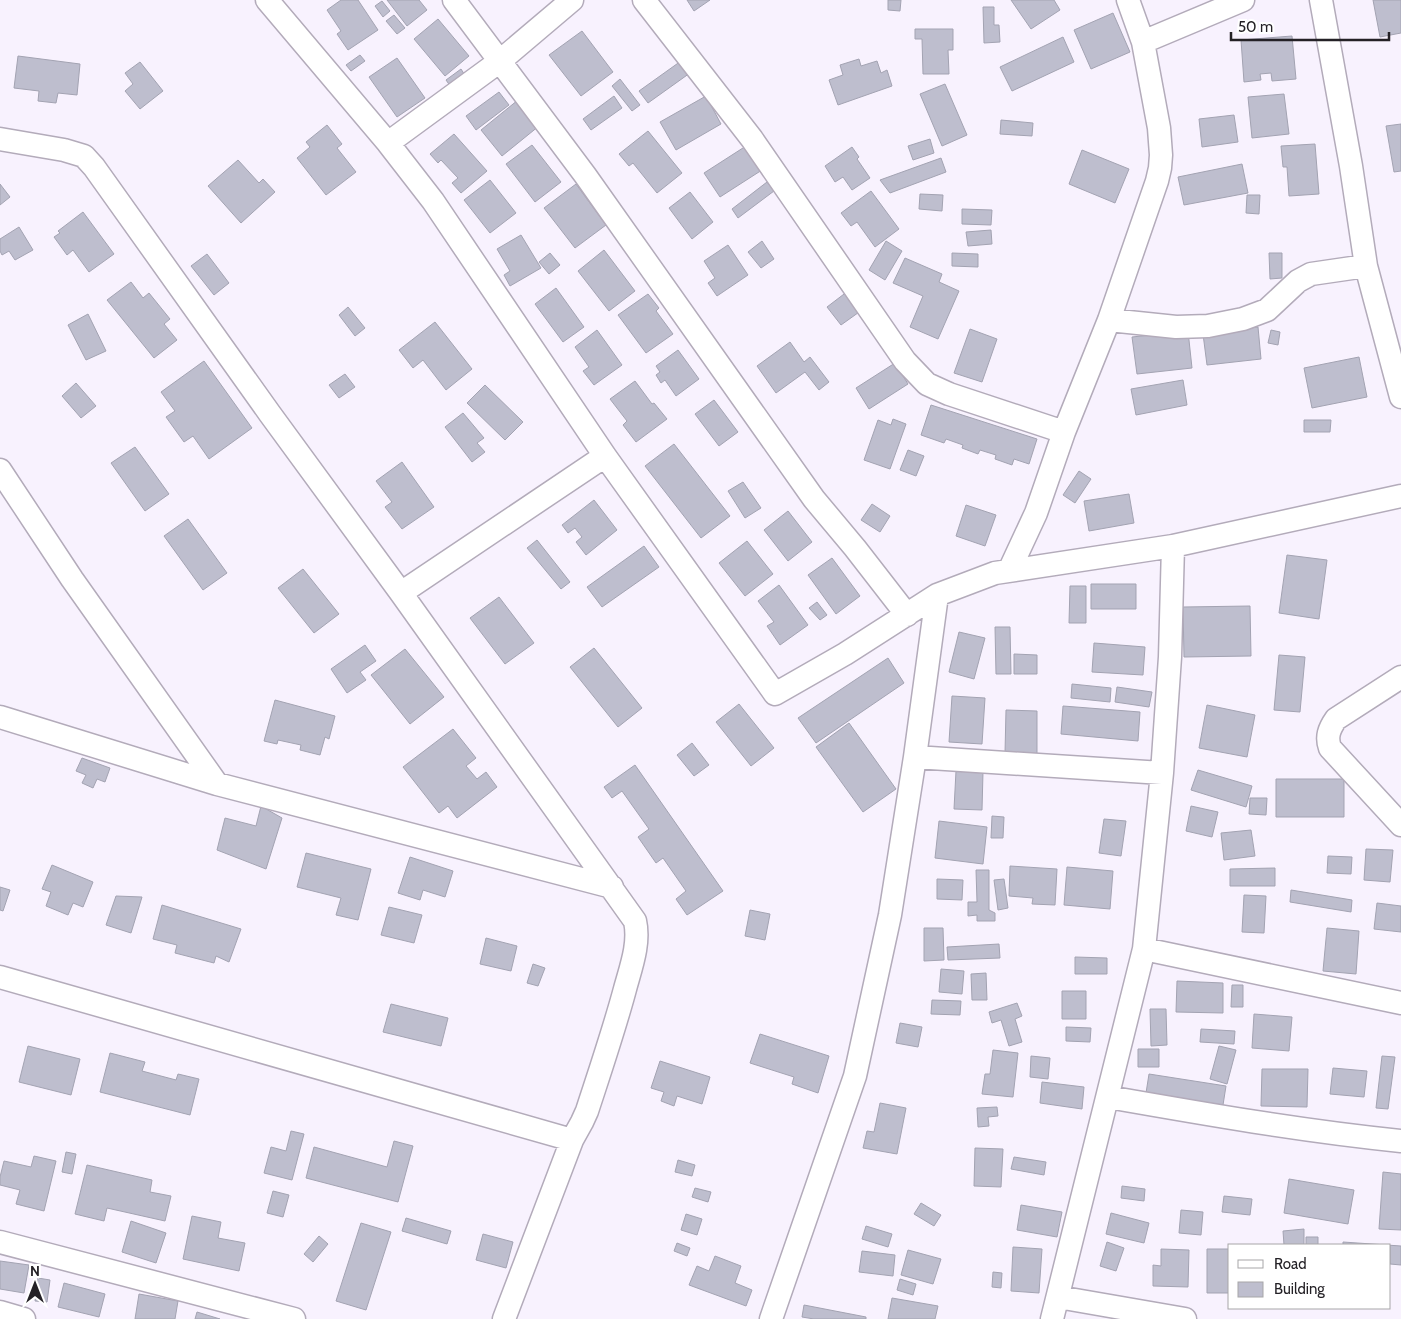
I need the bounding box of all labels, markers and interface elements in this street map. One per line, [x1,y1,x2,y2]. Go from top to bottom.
scale bar [1231,10,1388,42]
text: 50 m [1238,18,1273,36]
legend [1228,1244,1391,1309]
text: Road [1274,1255,1307,1273]
north arrow [10,1259,60,1309]
text: N [30,1262,40,1280]
text: Building [1274,1280,1325,1298]

